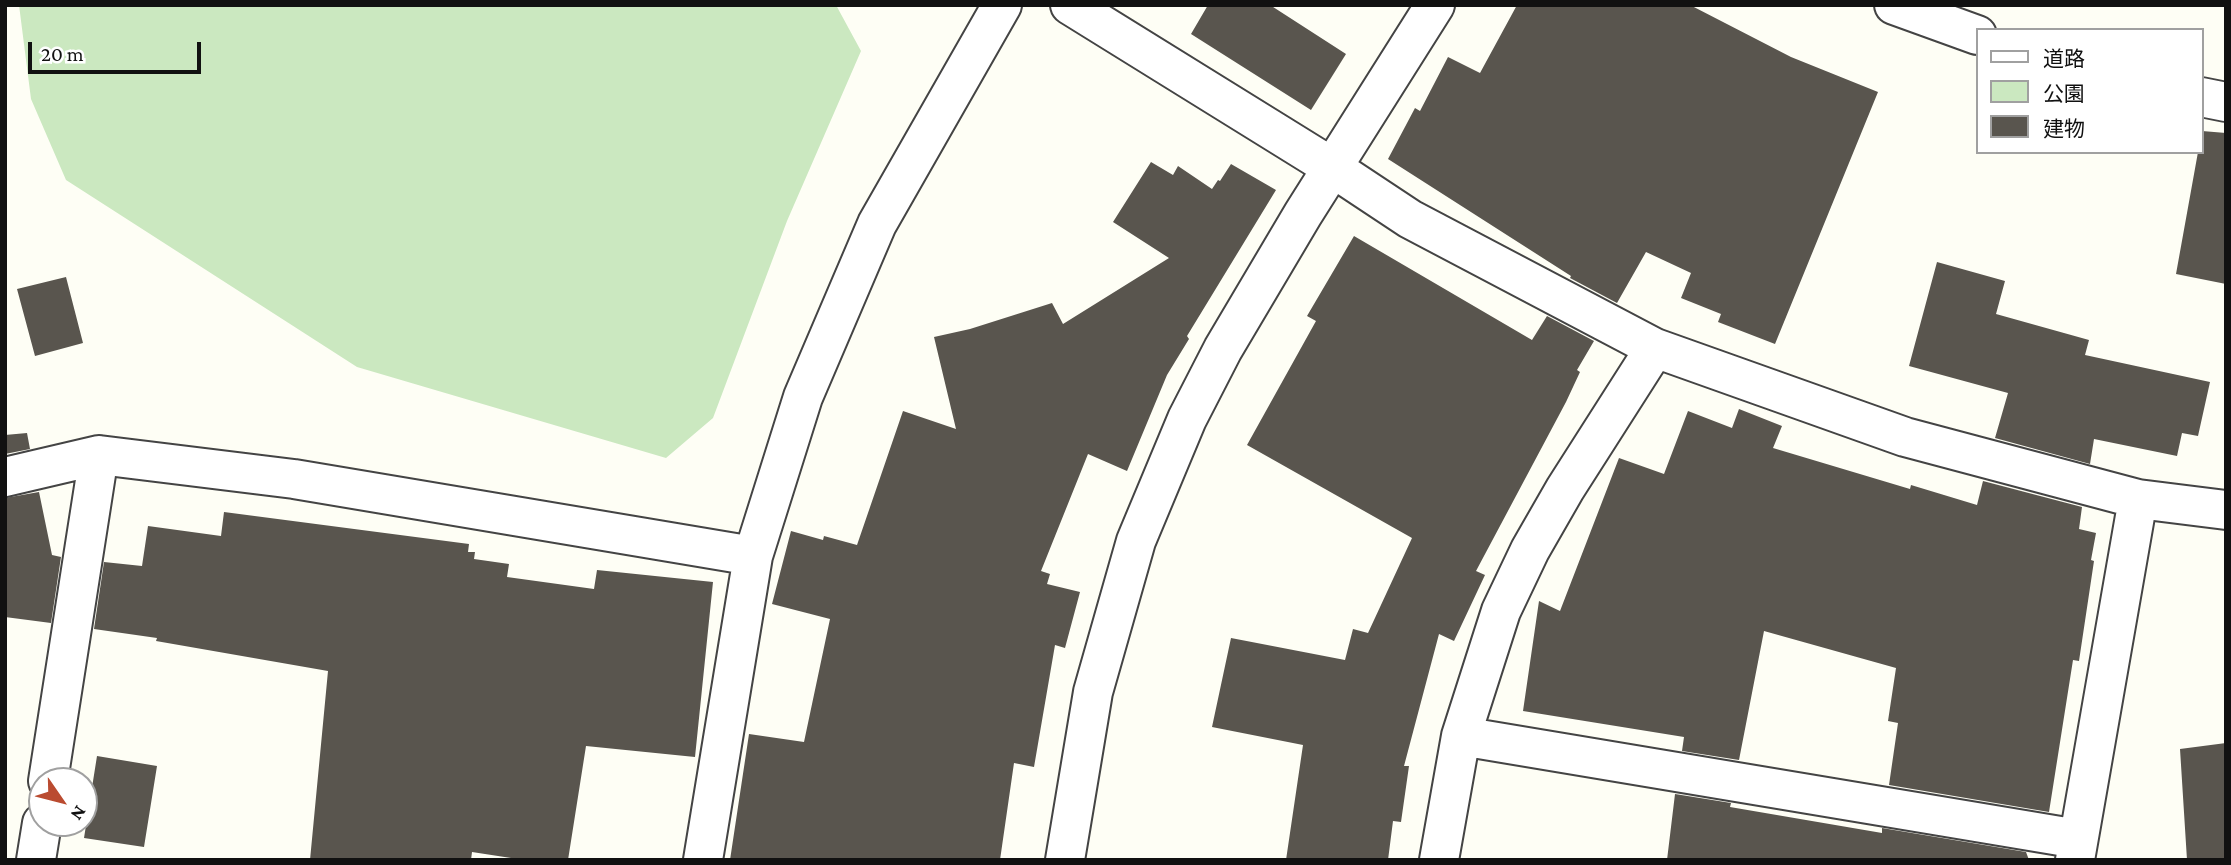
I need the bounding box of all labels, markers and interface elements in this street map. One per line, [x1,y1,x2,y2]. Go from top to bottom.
scale bar [32,28,205,72]
legend [1976,28,2203,154]
text: 20 m [41,42,84,66]
text: 道路 [2043,47,2085,71]
text: 公園 [2043,82,2085,106]
text: 建物 [2043,117,2085,141]
north arrow [28,767,98,837]
text: N [67,802,91,825]

